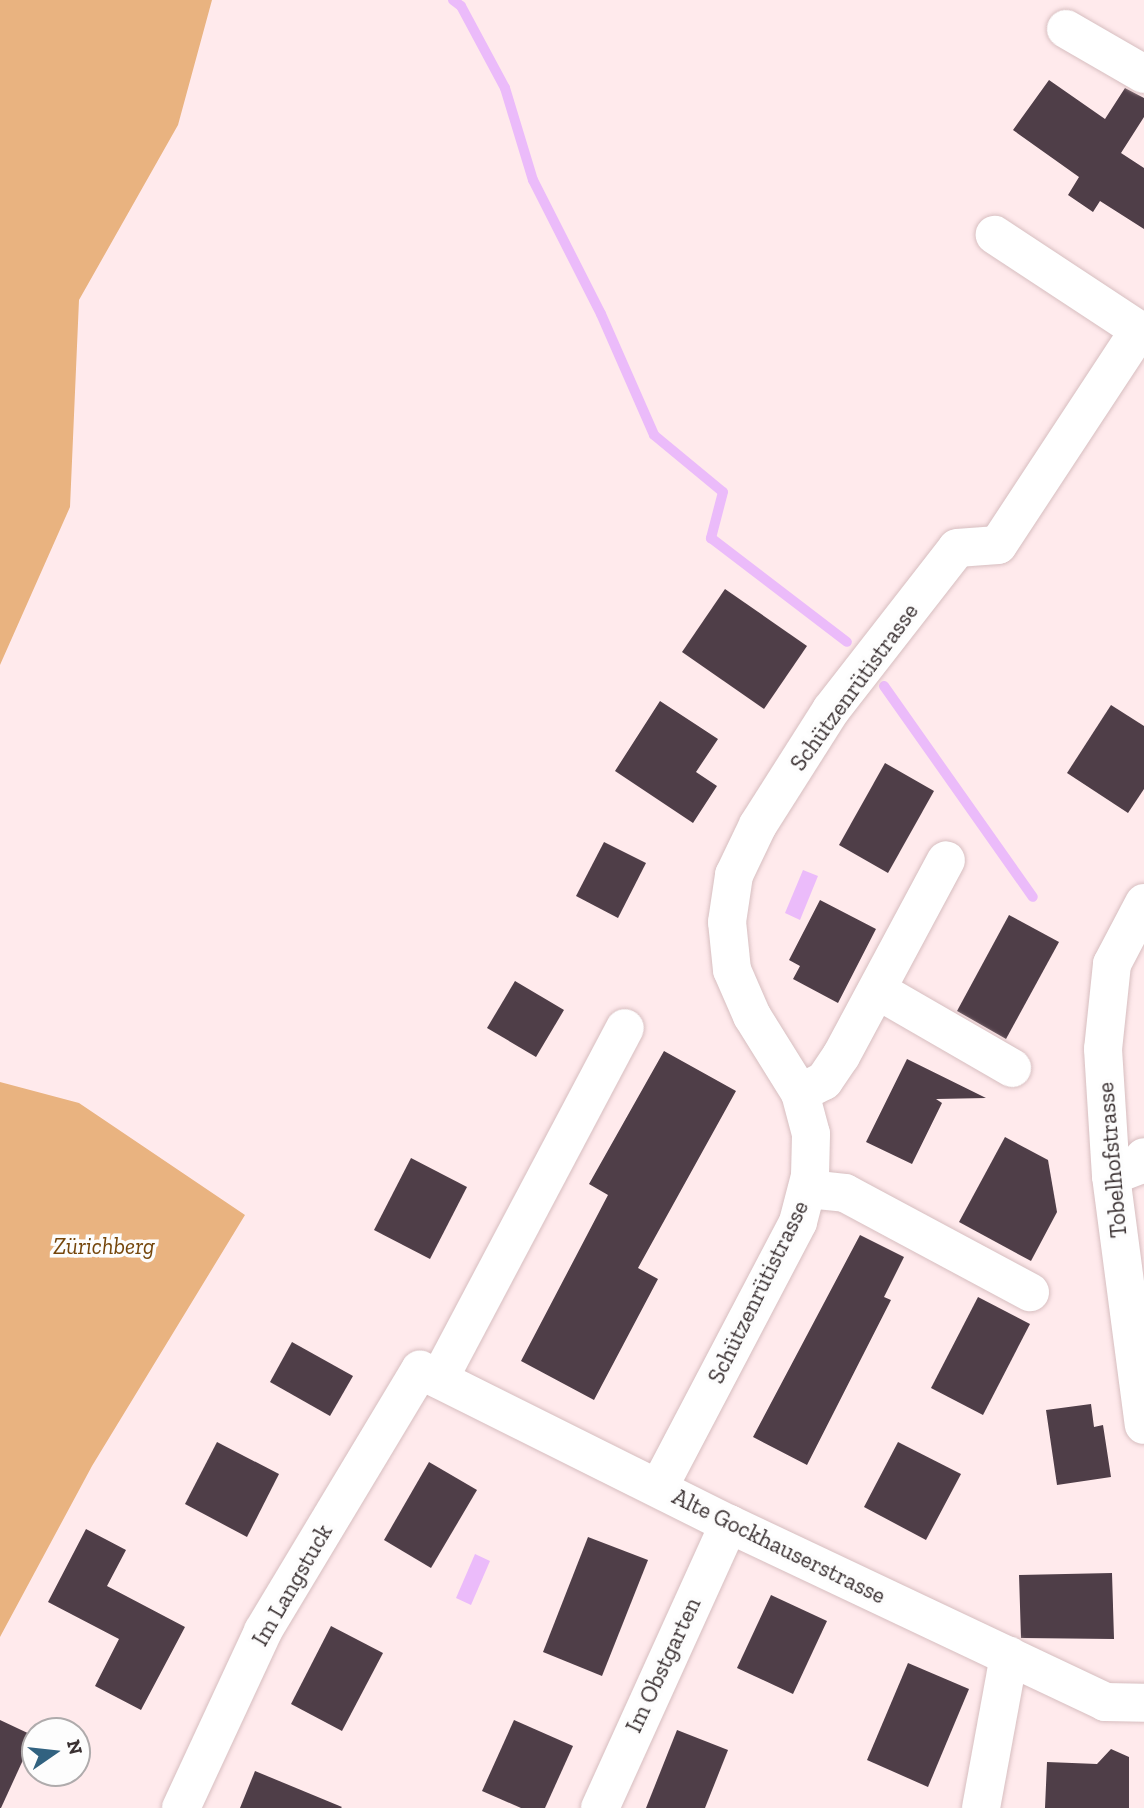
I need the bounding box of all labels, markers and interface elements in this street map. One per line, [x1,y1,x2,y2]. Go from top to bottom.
street label: Schützenrütistrasse [784,598,924,776]
street label: Tobelhofstrasse [1091,1081,1133,1239]
street label: Schützenrütistrasse [702,1196,814,1388]
park label: Zürichberg [53,1232,155,1260]
street label: Alte Gockhauserstrasse [668,1482,890,1610]
street label: Im Langstuck [246,1519,338,1651]
street label: Im Obstgarten [620,1593,706,1737]
north arrow [21,1717,91,1787]
text: N [62,1737,88,1757]

